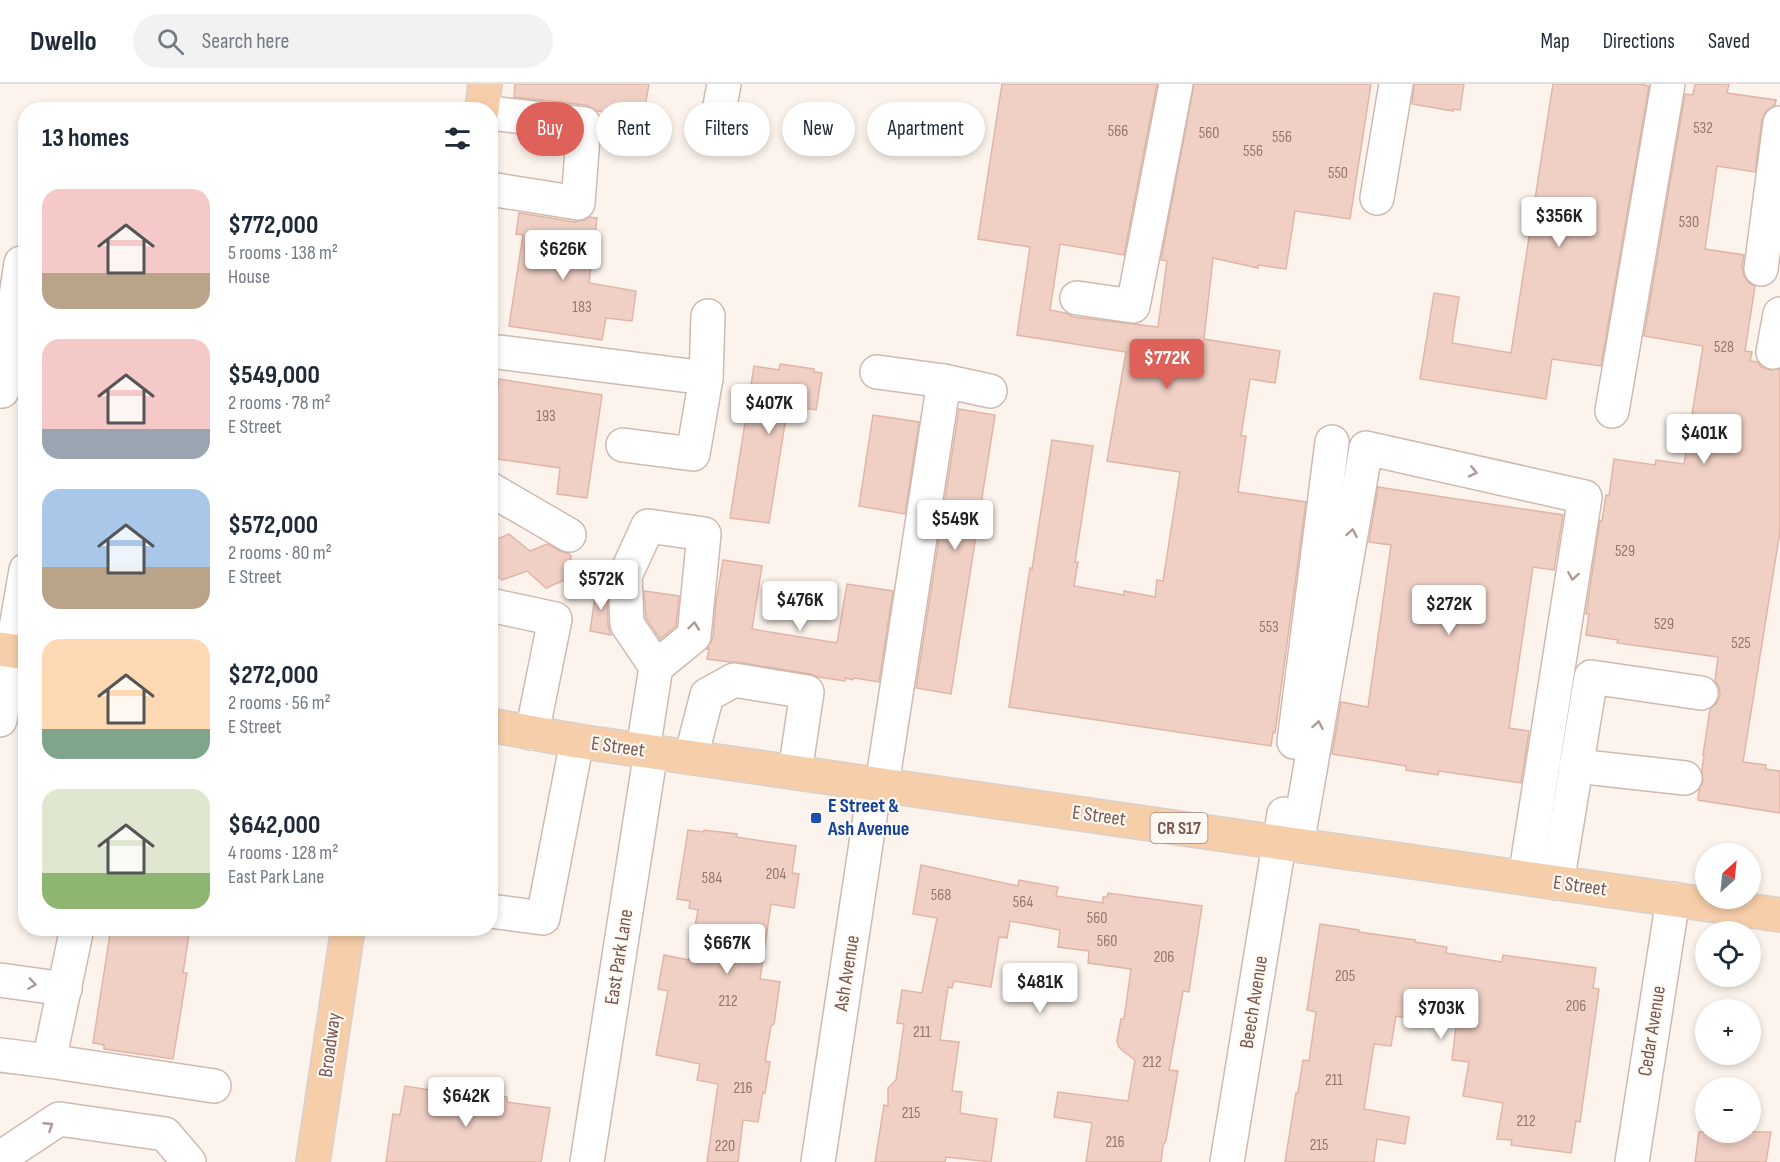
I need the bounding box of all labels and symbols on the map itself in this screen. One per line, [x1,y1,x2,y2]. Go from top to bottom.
house number: 532 [1693,119,1713,138]
house number: 566 [1108,122,1128,141]
house number: 560 [1199,124,1219,143]
house number: 556 [1272,128,1292,147]
house number: 556 [1243,142,1263,161]
house number: 550 [1328,164,1348,183]
pin: $356K [1517,197,1601,248]
house number: 530 [1679,213,1699,232]
pin: $626K [521,230,605,281]
house number: 183 [572,298,592,317]
house number: 528 [1714,338,1734,357]
pin: $772K [1125,339,1209,390]
pin: $407K [727,384,811,435]
house number: 193 [536,407,556,426]
pin: $401K [1662,414,1746,465]
one-way arrow [1467,465,1477,478]
pin: $549K [913,500,997,551]
one-way arrow [1345,528,1357,538]
house number: 529 [1615,542,1635,561]
pin: $572K [559,560,643,611]
one-way arrow [1567,571,1579,580]
pin: $476K [758,581,842,632]
pin: $272K [1407,585,1491,636]
house number: 529 [1654,615,1674,634]
house number: 553 [1259,618,1279,637]
one-way arrow [688,621,700,630]
house number: 525 [1731,634,1751,653]
one-way arrow [1311,720,1324,730]
street label: E Street [590,731,646,763]
place label: E Street & Ash Avenue [827,794,909,841]
street label: E Street [1071,800,1127,832]
marker: E Street & Ash Avenue [809,811,823,825]
road number: CR S17 [1150,813,1208,843]
north arrow [1695,843,1761,909]
house number: 204 [766,865,787,884]
house number: 584 [702,869,723,888]
street label: E Street [1552,870,1608,902]
house number: 568 [931,886,951,905]
house number: 564 [1013,893,1034,912]
street label: East Park Lane [600,908,638,1006]
house number: 560 [1087,909,1107,928]
pin: $667K [685,924,769,975]
house number: 560 [1097,932,1117,951]
street label: Ash Avenue [829,933,865,1014]
house number: 206 [1154,948,1174,967]
street label: Beech Avenue [1235,954,1273,1050]
pin: $481K [998,963,1082,1014]
house number: 205 [1335,967,1355,986]
one-way arrow [28,978,37,990]
street label: Cedar Avenue [1633,984,1671,1078]
pin: $703K [1399,989,1483,1040]
house number: 212 [718,992,738,1011]
house number: 206 [1566,997,1586,1016]
street label: Broadway [314,1011,346,1079]
house number: 211 [913,1023,931,1042]
house number: 212 [1142,1053,1162,1072]
house number: 211 [1325,1071,1343,1090]
pin: $642K [424,1077,508,1128]
house number: 216 [733,1079,753,1098]
house number: 215 [902,1104,920,1123]
house number: 212 [1516,1112,1536,1131]
one-way arrow [42,1122,53,1133]
house number: 216 [1105,1133,1125,1152]
house number: 215 [1310,1136,1328,1155]
house number: 220 [715,1137,735,1156]

